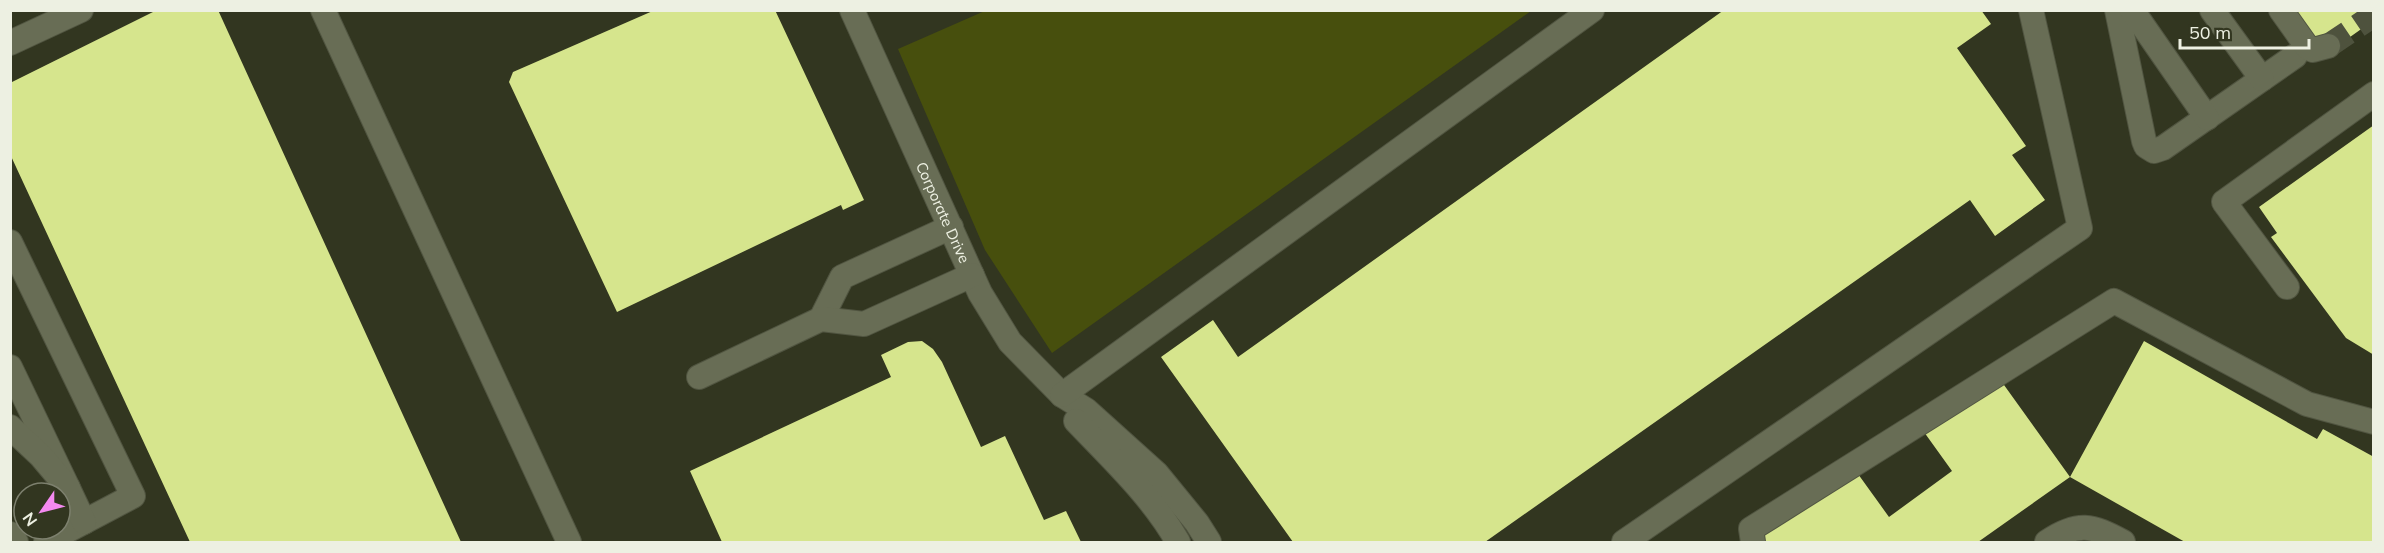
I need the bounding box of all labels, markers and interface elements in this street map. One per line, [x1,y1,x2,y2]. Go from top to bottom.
scale bar [2180,12,2309,50]
text: 50 m [2189,21,2231,44]
street label: Corporate Drive [912,159,975,266]
north arrow [12,481,72,541]
text: N [18,509,41,530]

